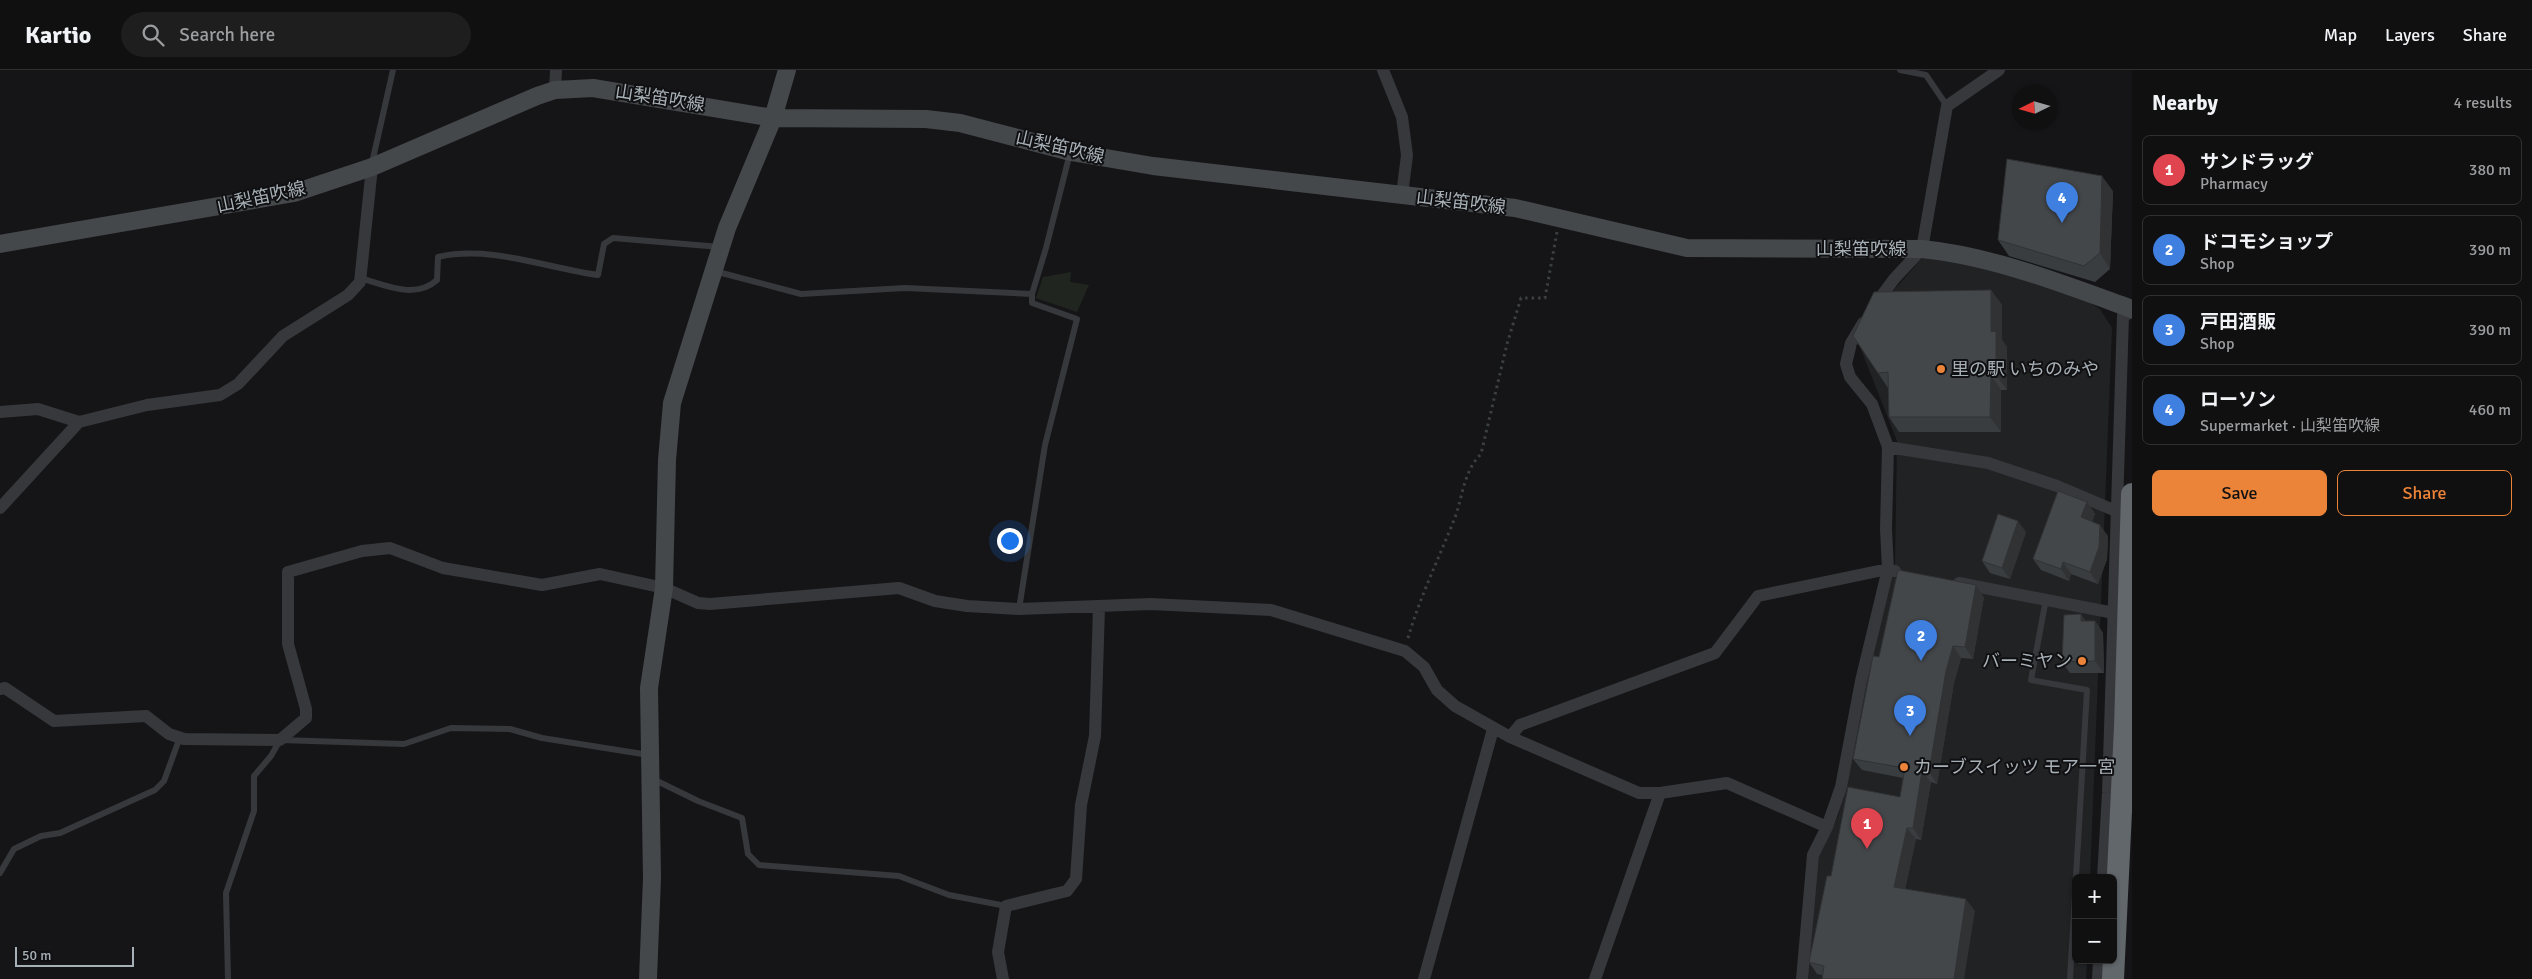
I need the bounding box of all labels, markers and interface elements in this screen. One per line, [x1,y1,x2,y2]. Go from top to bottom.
search box [121,12,471,57]
text: Kartio [25,20,91,50]
icon: search [139,21,167,49]
text: Search here [179,23,275,47]
text: Map [2324,24,2357,46]
text: Layers [2385,24,2435,46]
text: Share [2463,24,2507,46]
street label: 山梨笛吹線 [614,80,706,116]
north arrow [2012,85,2057,130]
text: Nearby [2152,90,2218,116]
text: 4 results [2453,93,2512,113]
street label: 山梨笛吹線 [1014,126,1106,168]
text: サンドラッグ [2200,150,2314,174]
text: 1 [2165,160,2173,180]
text: 380 m [2469,160,2511,180]
text: Pharmacy [2200,174,2268,194]
street label: 山梨笛吹線 [215,177,307,217]
pin: 4 [2046,182,2078,223]
street label: 山梨笛吹線 [1415,186,1507,218]
text: ドコモショップ [2200,230,2333,254]
street label: 山梨笛吹線 [1816,238,1906,260]
text: 2 [2165,240,2173,260]
text: 390 m [2469,240,2511,260]
text: Shop [2200,254,2234,274]
text: 戸田酒販 [2200,310,2276,334]
text: 3 [2165,320,2173,340]
text: 390 m [2469,320,2511,340]
text: Shop [2200,334,2234,354]
place label: 里の駅 いちのみや [1951,358,2099,380]
marker: 里の駅 いちのみや [1935,363,1947,375]
text: ローソン [2200,388,2276,412]
text: 4 [2165,400,2173,420]
text: 460 m [2469,400,2511,420]
text: Supermarket · 山梨笛吹線 [2200,416,2380,436]
button: Save [2152,470,2327,516]
button: Share [2337,470,2512,516]
your location [997,528,1023,554]
pin: 2 [1905,620,1937,661]
place label: バーミヤン [1982,650,2072,672]
marker: バーミヤン [2076,655,2088,667]
pin: 3 [1894,695,1926,736]
place label: カーブスイッツ モア一宮 [1914,756,2115,778]
marker: カーブスイッツ モア一宮 [1898,761,1910,773]
pin: 1 [1851,808,1883,849]
map controls [2072,874,2117,964]
button: + [2072,874,2117,919]
button: − [2072,919,2117,964]
scale bar [15,944,134,967]
text: 50 m [22,947,51,964]

